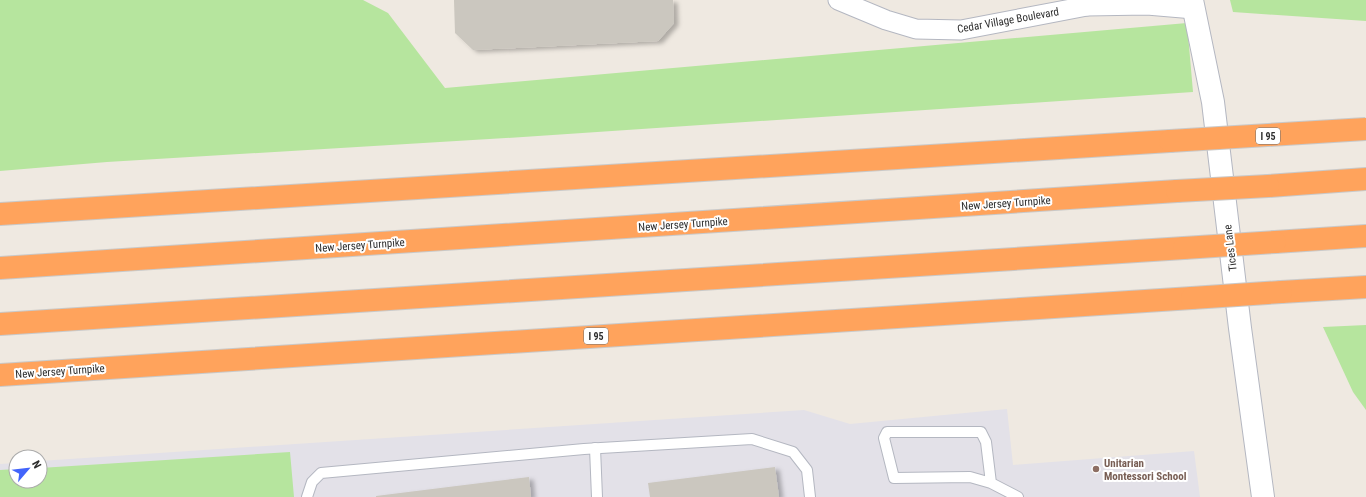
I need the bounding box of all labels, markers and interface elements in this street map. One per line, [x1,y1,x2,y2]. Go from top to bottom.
street label: Cedar Village Boulevard [956,5,1060,36]
road number: I 95 [1256,128,1280,144]
street label: New Jersey Turnpike [961,194,1051,213]
street label: New Jersey Turnpike [638,215,728,234]
street label: Tices Lane [1221,224,1240,272]
street label: New Jersey Turnpike [315,236,405,255]
road number: I 95 [584,328,608,344]
street label: New Jersey Turnpike [15,362,105,381]
north arrow [8,449,48,489]
place label: Unitarian Montessori School [1104,457,1187,483]
text: N [29,459,44,471]
marker: Unitarian Montessori School [1091,464,1101,474]

